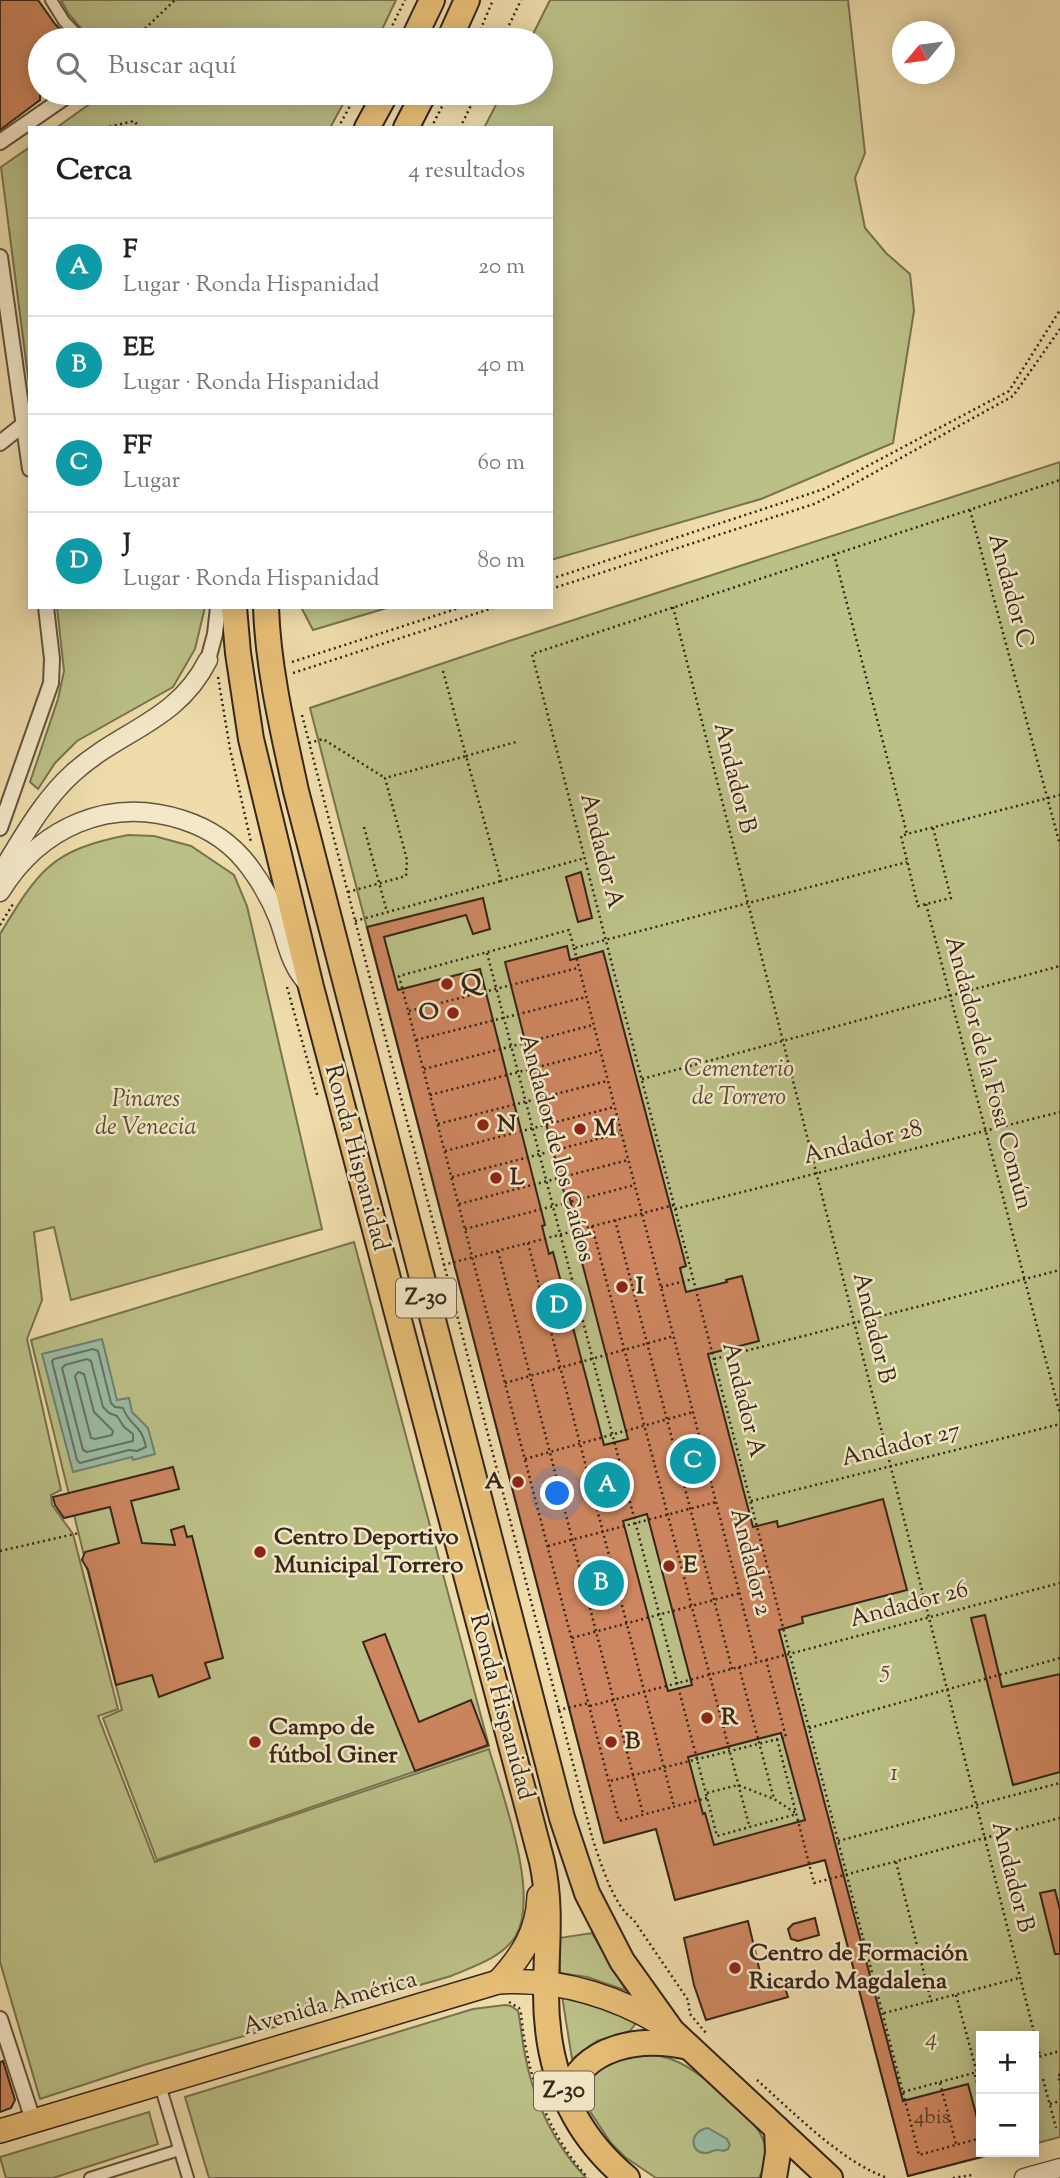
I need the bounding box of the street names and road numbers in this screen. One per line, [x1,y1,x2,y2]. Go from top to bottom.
street label: Andador C [978,530,1042,652]
street label: Andador B [704,719,764,837]
street label: Andador A [570,790,632,913]
street label: Andador de la Fosa Común [935,932,1041,1214]
street label: Andador de los Caídos [509,1030,603,1266]
street label: Ronda Hispanidad [315,1061,397,1255]
street label: Andador 28 [800,1112,926,1174]
street label: Andador B [843,1269,903,1387]
road number: Z-30 [396,1278,456,1317]
street label: Andador A [712,1339,774,1462]
street label: Andador 27 [838,1414,964,1476]
street label: Andador 2 [720,1505,780,1619]
street label: Andador 26 [846,1573,972,1637]
street label: Ronda Hispanidad [460,1610,542,1804]
street label: Andador B [982,1818,1042,1936]
street label: Avenida América [239,1963,421,2045]
road number: Z-30 [534,2072,594,2110]

